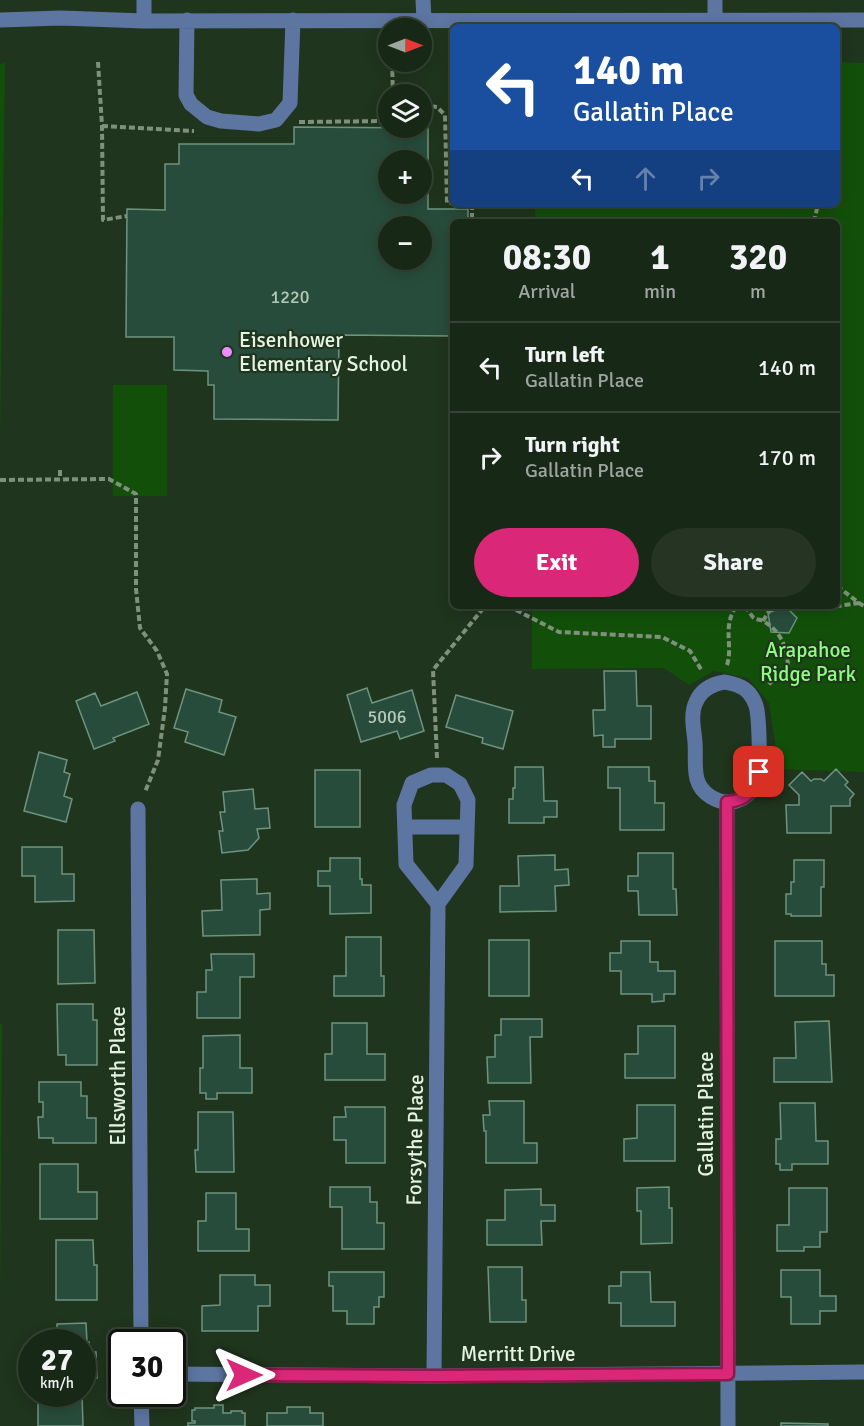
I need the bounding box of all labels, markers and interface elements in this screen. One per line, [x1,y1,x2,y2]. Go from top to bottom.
north arrow [378,18,432,72]
map controls [378,18,432,270]
text: 140 m [573,45,684,96]
icon: left [474,48,552,126]
button: layers [378,84,432,138]
text: Gallatin Place [573,96,734,129]
button: + [378,150,432,204]
icon: left [566,162,599,195]
icon: ahead [629,162,662,195]
icon: right [692,162,725,195]
button: − [378,216,432,270]
text: 08:30 [503,235,591,280]
text: 1 [650,235,670,280]
text: 320 [729,235,787,280]
text: Arrival [518,279,576,304]
text: min [644,279,676,304]
text: m [750,279,766,304]
house number: 1220 [271,286,309,308]
place label: Eisenhower Elementary School [239,327,408,377]
text: Turn left [525,341,605,368]
marker: Eisenhower Elementary School [220,345,234,359]
icon: left [474,351,507,384]
text: 140 m [758,354,816,381]
text: Gallatin Place [525,368,644,393]
text: Turn right [525,431,620,458]
icon: right [474,441,507,474]
text: 170 m [758,444,816,471]
text: Gallatin Place [525,458,644,483]
button: Exit [474,528,639,597]
button: Share [651,528,816,597]
park label: Arapahoe Ridge Park [760,637,856,687]
house number: 5006 [368,706,406,728]
pin [733,746,784,797]
icon: arrive [742,755,775,788]
street label: Ellsworth Place [105,1006,131,1146]
street label: Gallatin Place [693,1052,719,1176]
street label: Forsythe Place [401,1074,429,1206]
speed limit sign: 30 [108,1329,186,1407]
street label: Merritt Drive [460,1341,576,1367]
text: 27 [41,1342,73,1379]
position arrow [212,1343,276,1407]
text: km/h [40,1374,74,1392]

